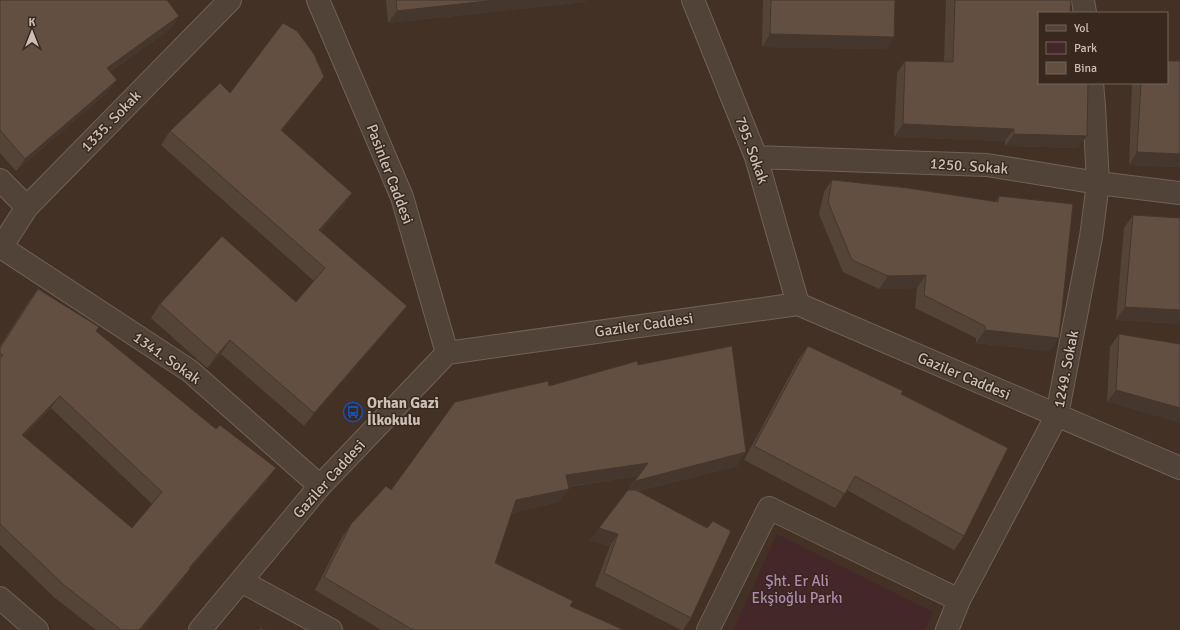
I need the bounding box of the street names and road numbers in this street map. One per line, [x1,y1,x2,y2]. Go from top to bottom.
street label: 1335. Sokak [77,86,145,155]
street label: 795. Sokak [732,114,773,187]
street label: Pasinler Caddesi [363,121,417,227]
street label: 1250. Sokak [929,154,1009,178]
street label: Gaziler Caddesi [594,309,694,341]
street label: 1341. Sokak [130,328,205,388]
street label: 1249. Sokak [1050,328,1082,409]
street label: Gaziler Caddesi [915,348,1013,404]
street label: Gaziler Caddesi [289,436,369,522]

